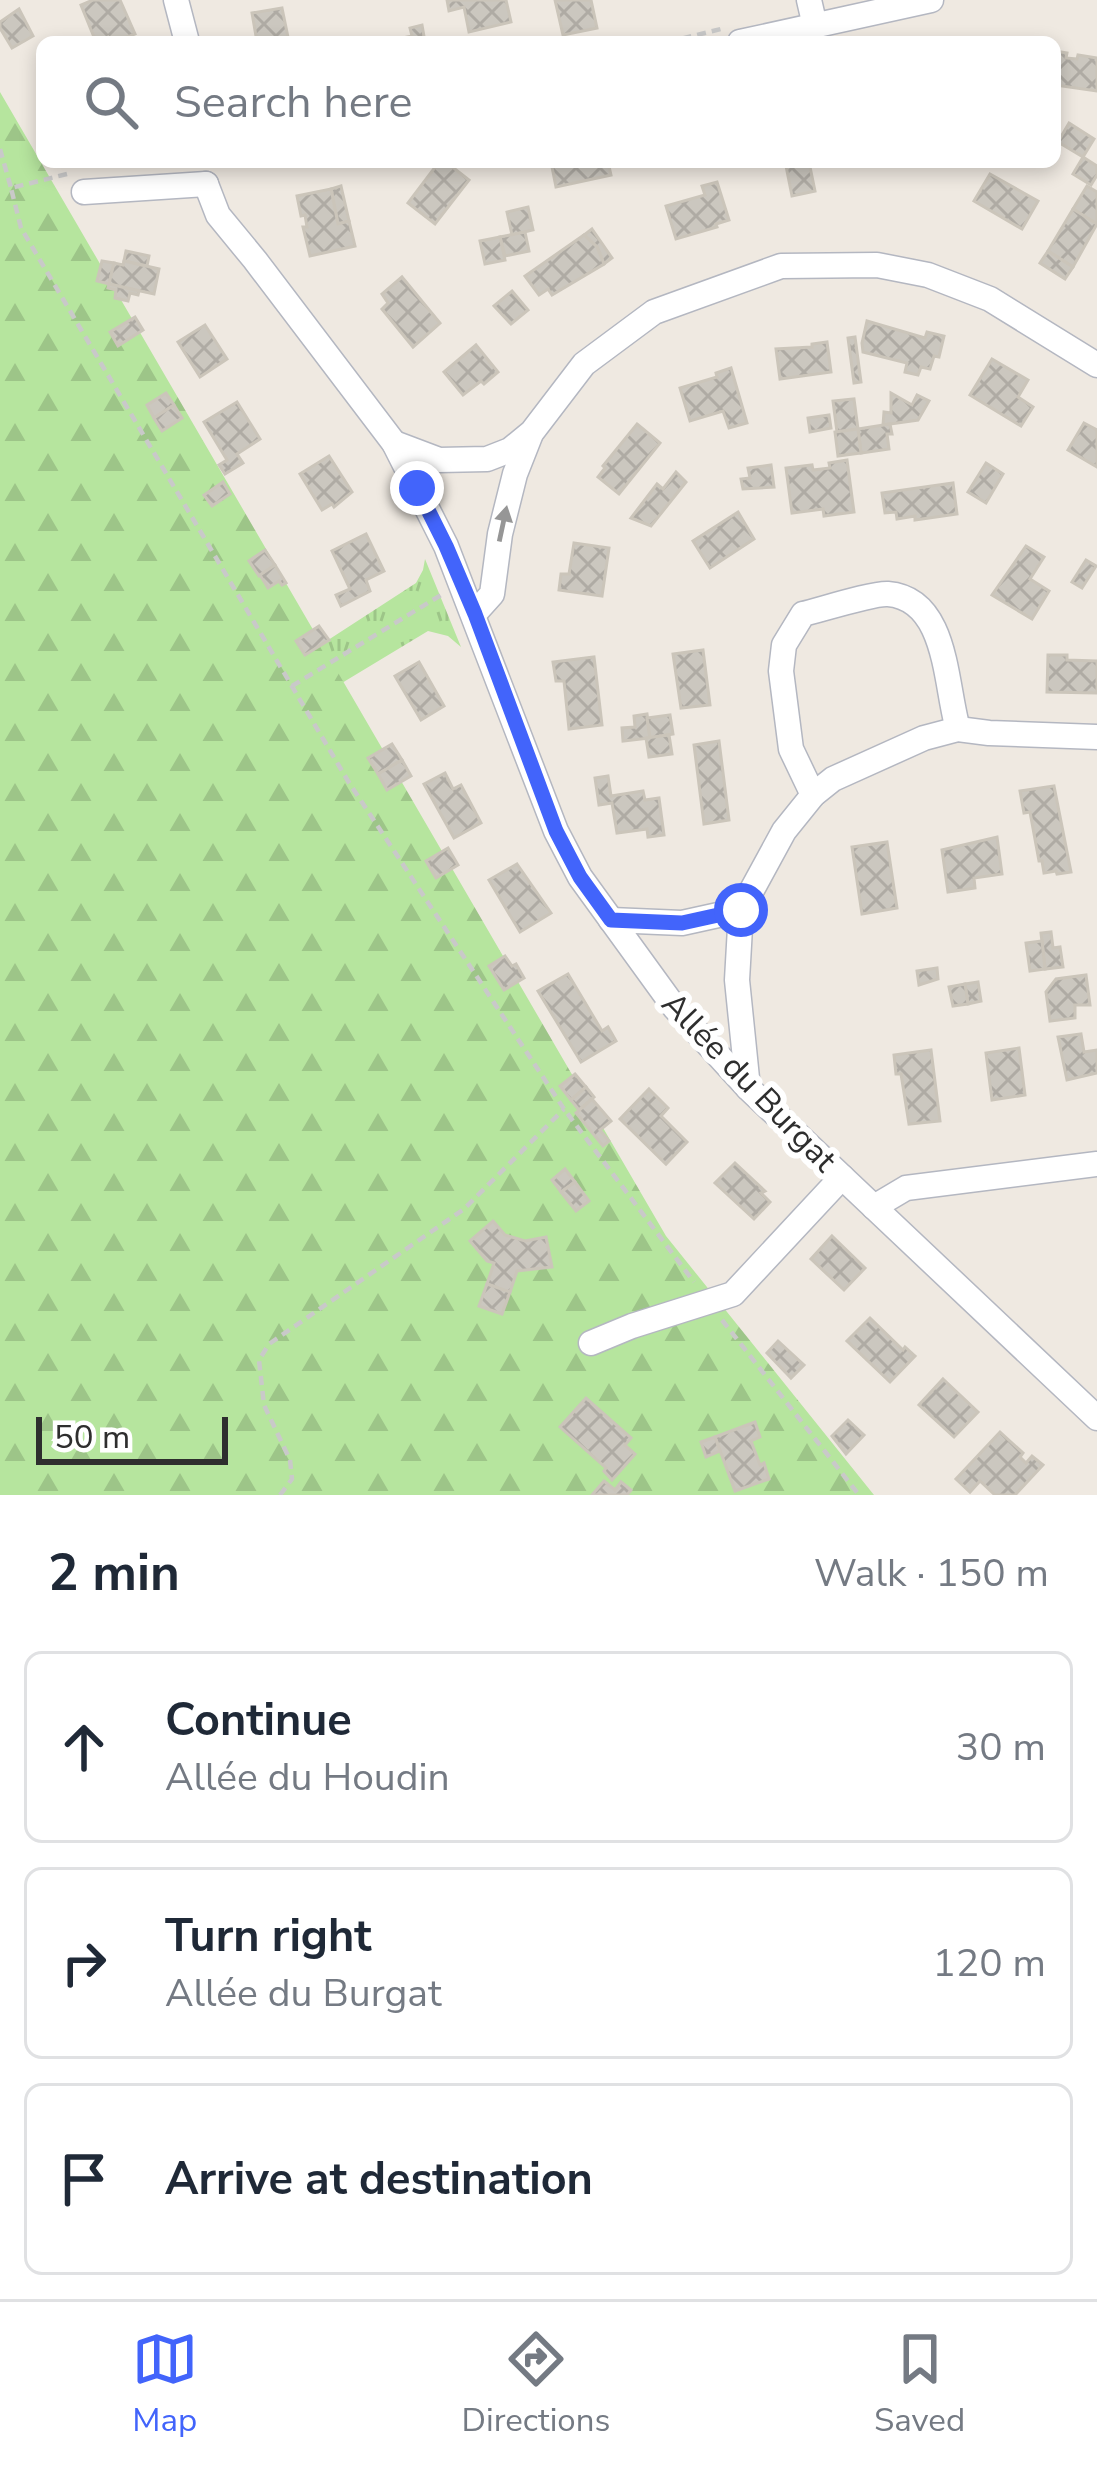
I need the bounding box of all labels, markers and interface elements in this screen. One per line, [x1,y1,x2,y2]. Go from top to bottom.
search box [36,36,1061,168]
icon: search [78,69,144,135]
text: Search here [174,72,413,133]
route end [390,461,444,515]
one-way arrow [494,505,513,543]
route start [714,883,768,937]
street label: Allée du Burgat [651,982,847,1182]
scale bar [36,1411,228,1464]
text: 50 m [54,1415,130,1460]
text: 2 min [48,1538,180,1608]
text: Walk · 150 m [814,1547,1049,1600]
text: Continue [165,1690,352,1751]
icon: ahead [51,1714,117,1780]
text: 30 m [956,1721,1046,1774]
text: Allée du Houdin [165,1751,450,1804]
text: Turn right [165,1906,372,1967]
icon: right [51,1930,117,1996]
text: 120 m [932,1937,1046,1990]
text: Allée du Burgat [165,1967,442,2020]
icon: arrive [51,2146,117,2212]
text: Arrive at destination [165,2149,593,2210]
tab: Map [132,2326,198,2443]
tab: Directions [462,2326,610,2443]
tab: Saved [874,2326,965,2443]

